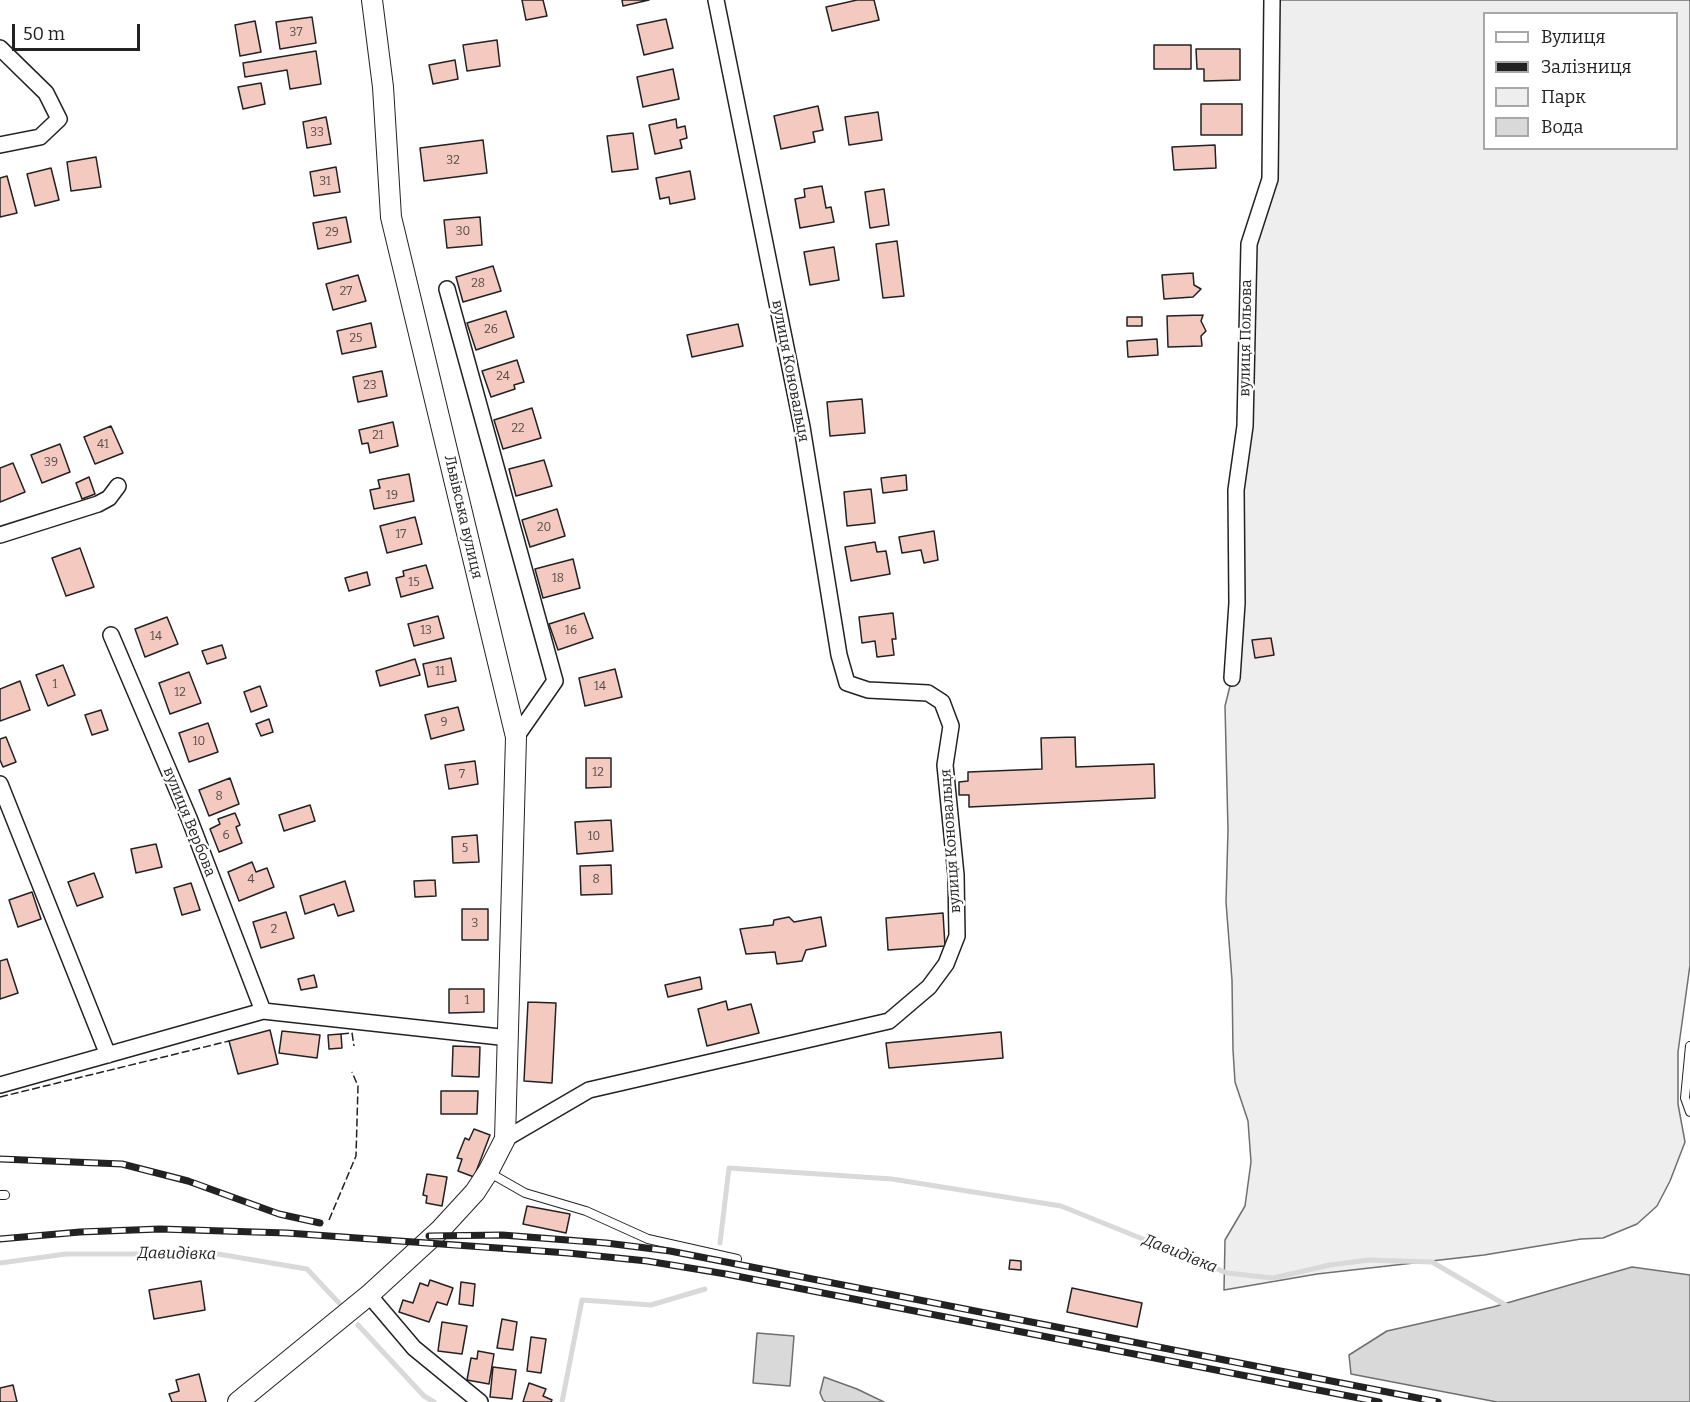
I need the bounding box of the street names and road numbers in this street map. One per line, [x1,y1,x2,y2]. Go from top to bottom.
street label: вулиця Польова [1236,279,1256,397]
street label: вулиця Коновальця [767,298,813,444]
street label: Львівська вулиця [440,453,486,581]
street label: вулиця Вербова [159,765,219,879]
street label: вулиця Коновальця [937,768,965,914]

